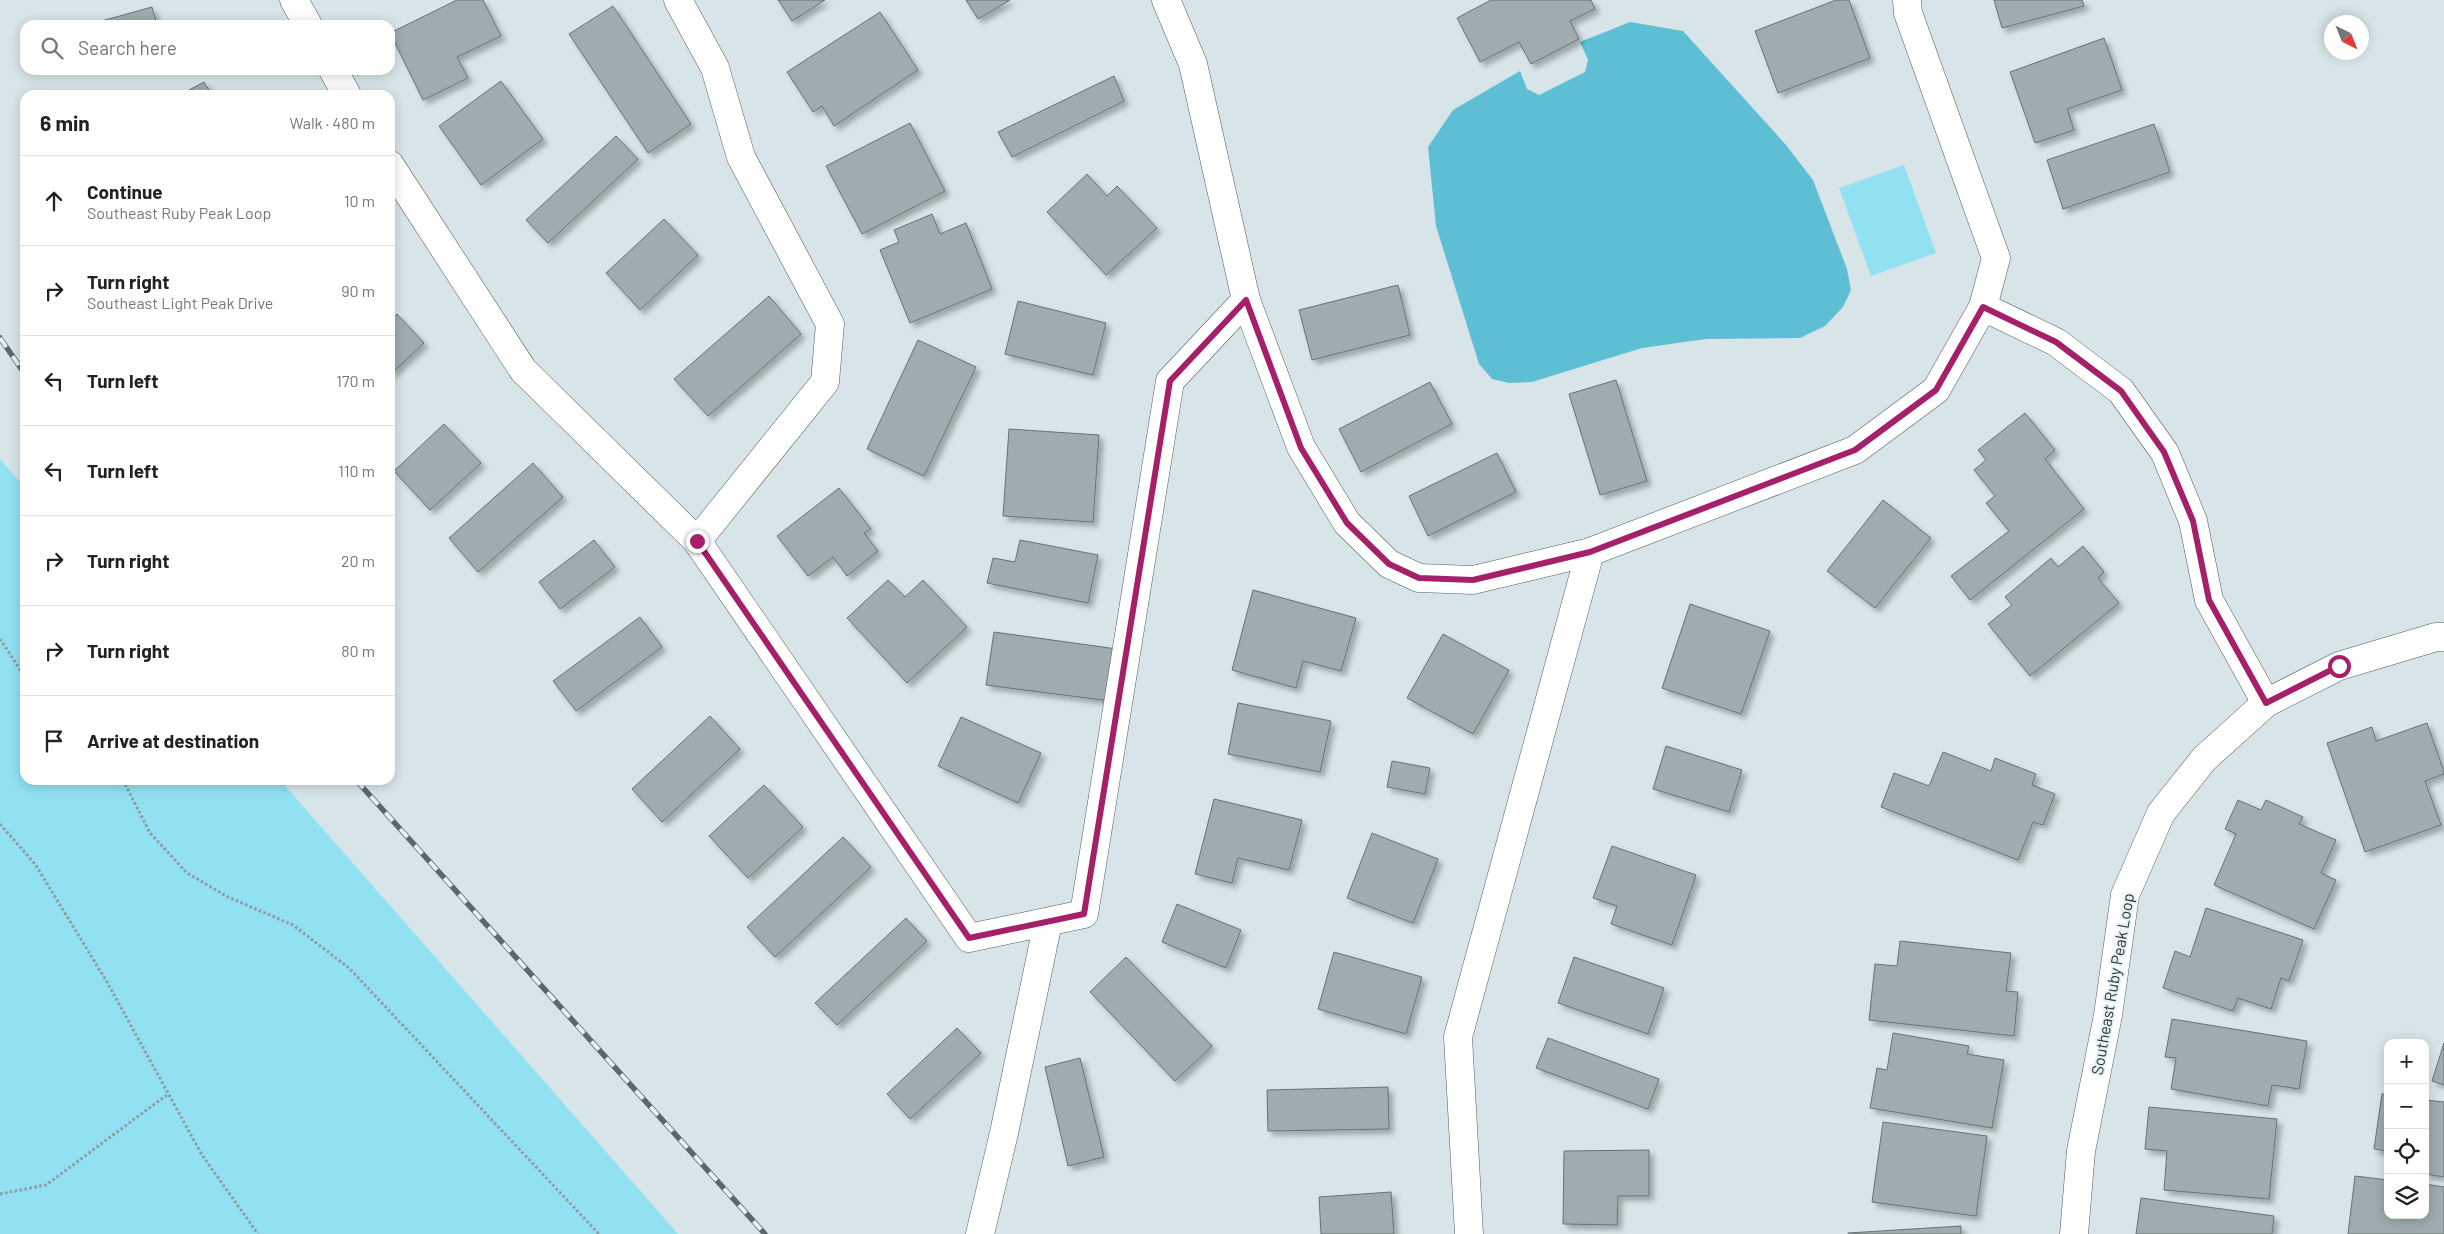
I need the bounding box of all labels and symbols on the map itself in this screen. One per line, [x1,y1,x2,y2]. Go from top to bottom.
north arrow [2324,15,2369,60]
route end [686,530,709,553]
route start [2328,655,2351,678]
street label: Southeast Ruby Peak Loop [2087,892,2137,1076]

